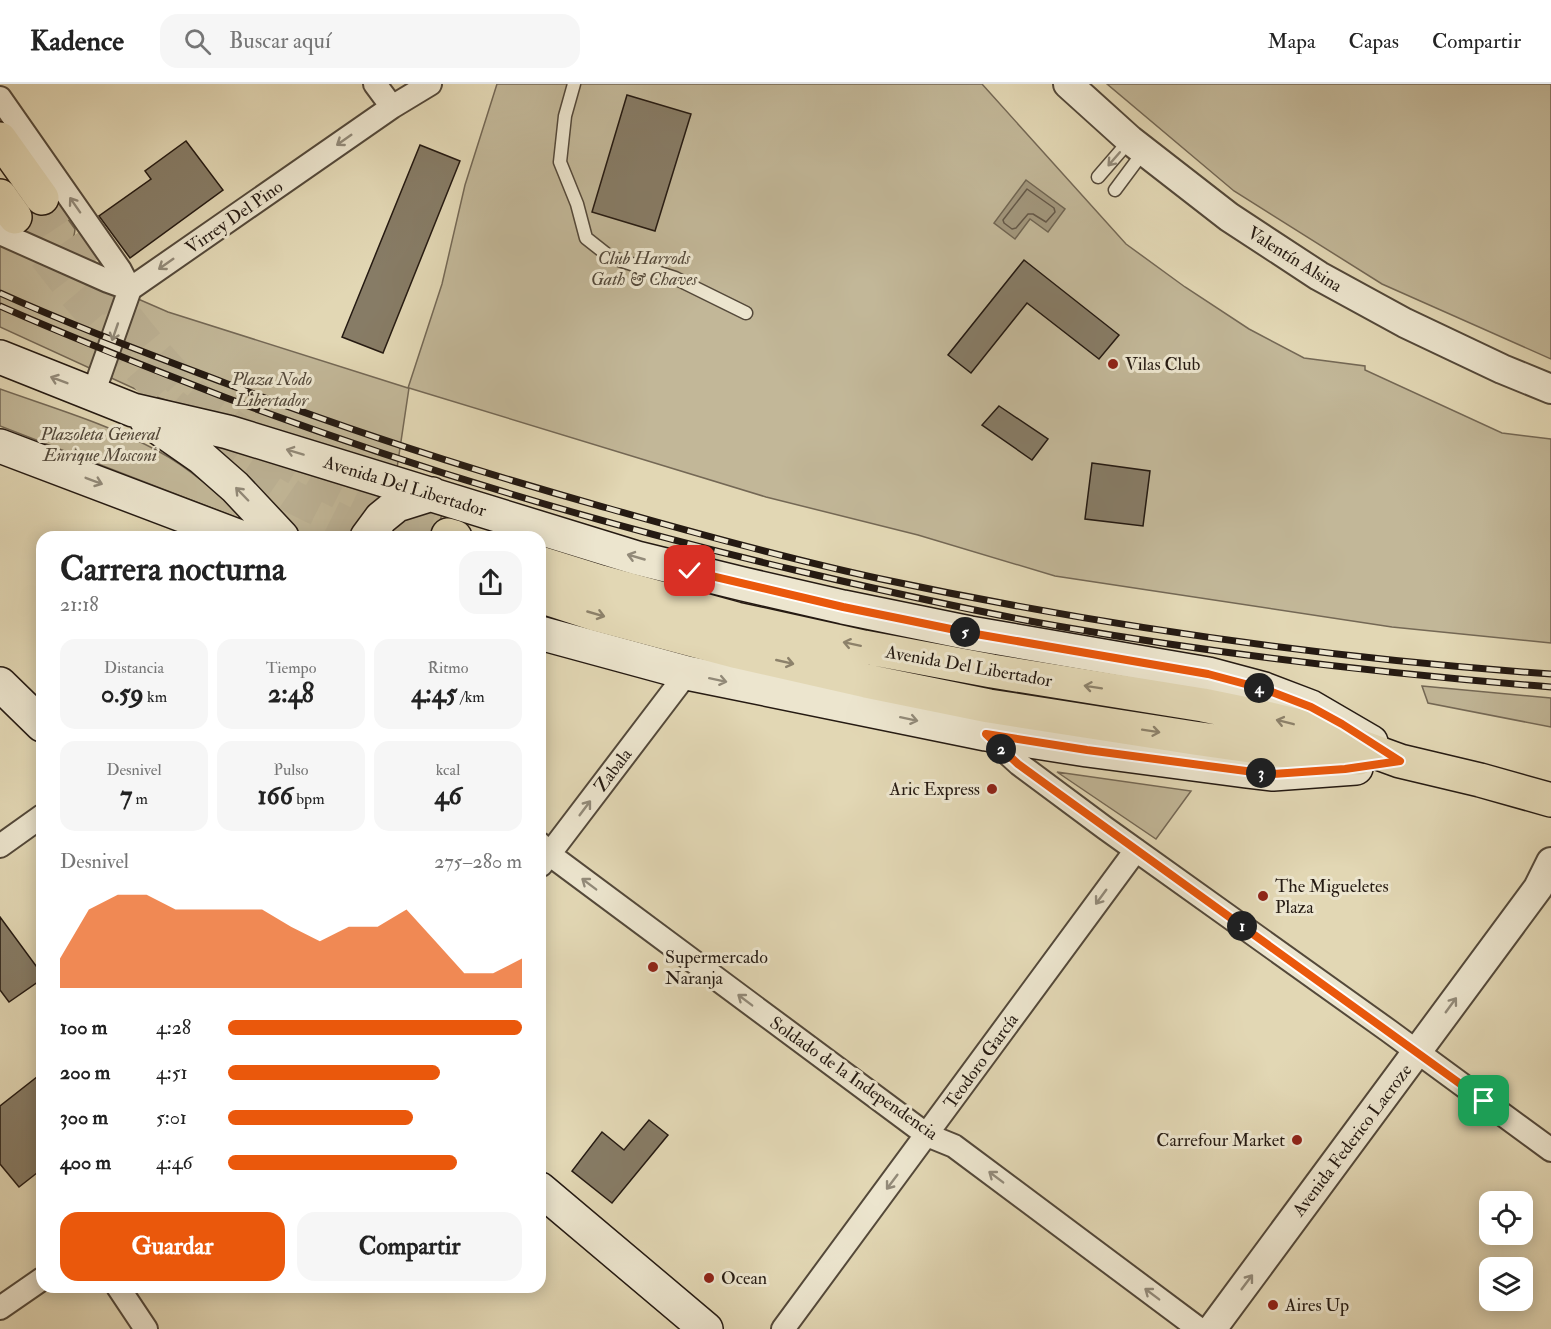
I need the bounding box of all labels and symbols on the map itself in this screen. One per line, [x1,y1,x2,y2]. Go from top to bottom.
one-way arrow [336,134,352,146]
one-way arrow [1107,151,1121,166]
street label: Virrey Del Pino [181,175,288,259]
one-way arrow [69,197,81,214]
street label: Valentín Alsina [1243,221,1347,298]
park label: Club Harrods Gath & Chaves [591,247,698,291]
one-way arrow [159,258,175,270]
one-way arrow [109,323,120,342]
place label: Vilas Club [1125,353,1200,376]
marker: Vilas Club [1106,357,1120,371]
park label: Plaza Nodo Libertador [231,368,312,412]
one-way arrow [50,374,69,385]
park label: Plazoleta General Enrique Mosconi [39,423,161,467]
one-way arrow [286,446,305,457]
street label: Avenida Del Libertador [320,450,489,522]
one-way arrow [84,477,103,488]
one-way arrow [235,487,249,502]
pin [664,545,715,596]
one-way arrow [627,551,646,562]
one-way arrow [586,609,605,620]
pin: 5 [950,617,980,647]
one-way arrow [843,638,862,650]
street label: Avenida Del Libertador [883,640,1054,693]
one-way arrow [775,657,794,669]
pin: 4 [1244,673,1274,703]
one-way arrow [709,674,728,686]
one-way arrow [1083,682,1103,693]
one-way arrow [899,714,919,725]
one-way arrow [1275,716,1294,728]
one-way arrow [1140,726,1160,737]
pin: 2 [986,734,1016,764]
street label: Zabala [589,743,638,797]
pin: 3 [1246,758,1276,788]
place label: Aric Express [889,778,980,801]
marker: Aric Express [985,782,999,796]
one-way arrow [578,800,591,816]
place label: The Migueletes Plaza [1275,875,1389,919]
one-way arrow [581,877,597,890]
one-way arrow [1095,889,1107,905]
marker: The Migueletes Plaza [1256,889,1270,903]
pin: 1 [1227,911,1257,941]
place label: Supermercado Naranja [665,946,768,990]
marker: Supermercado Naranja [646,960,660,974]
one-way arrow [738,994,754,1006]
one-way arrow [1445,998,1458,1014]
street label: Teodoro García [939,1009,1024,1114]
street label: Soldado de la Independencia [765,1011,943,1146]
street label: Avenida Federico Lacroze [1287,1059,1418,1222]
pin [1458,1075,1509,1126]
place label: Carrefour Market [1156,1129,1285,1152]
marker: Carrefour Market [1290,1133,1304,1147]
one-way arrow [989,1171,1005,1184]
one-way arrow [886,1174,899,1190]
place label: Ocean [721,1267,767,1290]
marker: Ocean [702,1271,716,1285]
one-way arrow [1240,1274,1253,1290]
one-way arrow [1145,1288,1161,1300]
place label: Aires Up [1284,1294,1349,1317]
marker: Aires Up [1266,1298,1280,1312]

